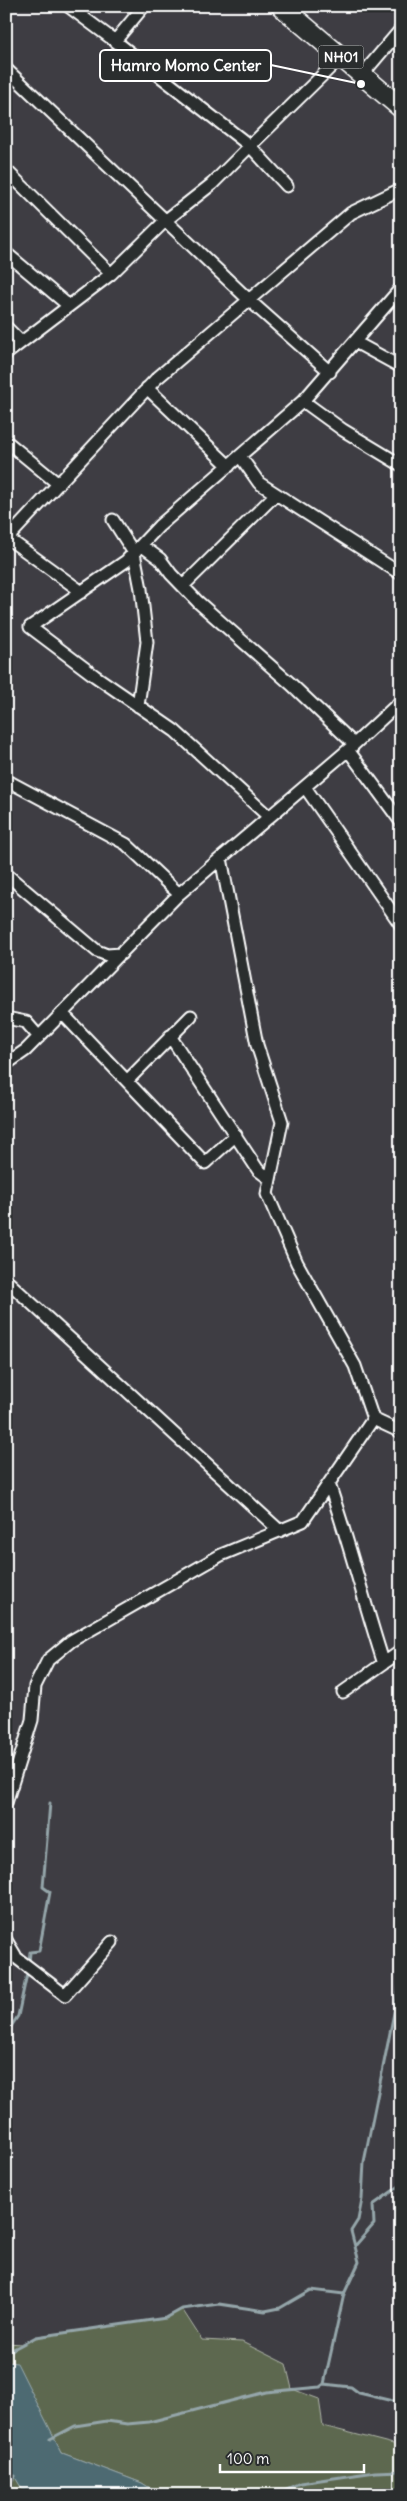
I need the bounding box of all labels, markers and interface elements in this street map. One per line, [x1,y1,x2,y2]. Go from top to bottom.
road number: NH01 [318,46,364,68]
callout: Hamro Momo Center [100,50,271,81]
text: Hamro Momo Center [111,55,262,75]
scale bar [220,2441,363,2473]
text: 100 m [227,2449,269,2468]

